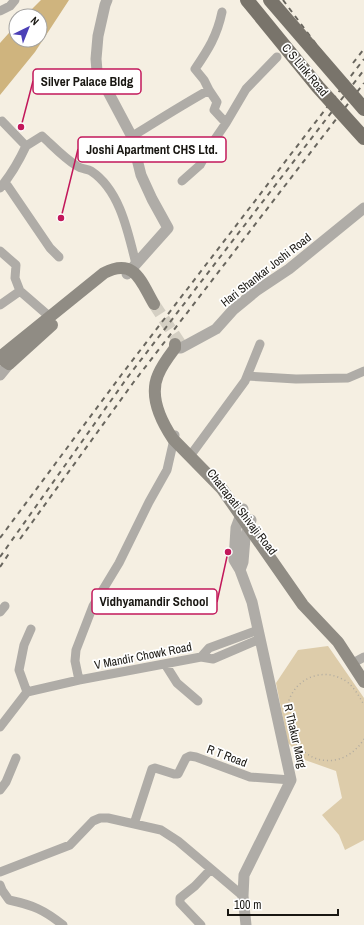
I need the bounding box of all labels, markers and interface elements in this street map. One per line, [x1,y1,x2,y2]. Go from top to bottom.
north arrow [8,8,48,48]
text: N [28,13,42,28]
street label: C S Link Road [278,40,332,100]
callout: Silver Palace Bldg [33,69,141,94]
text: Silver Palace Bldg [41,73,134,90]
callout: Joshi Apartment CHS Ltd. [78,137,226,162]
text: Joshi Apartment CHS Ltd. [86,141,218,158]
street label: Hari Shankar Joshi Road [218,230,314,310]
street label: Chatrapati Shivaji Road [203,466,281,558]
callout: Vidhyamandir School [92,589,217,614]
text: Vidhyamandir School [100,593,208,610]
street label: V Mandir Chowk Road [93,639,193,673]
street label: R Thakur Marg [280,702,310,770]
street label: R T Road [205,741,249,771]
scale bar [228,891,338,917]
text: 100 m [234,897,261,913]

